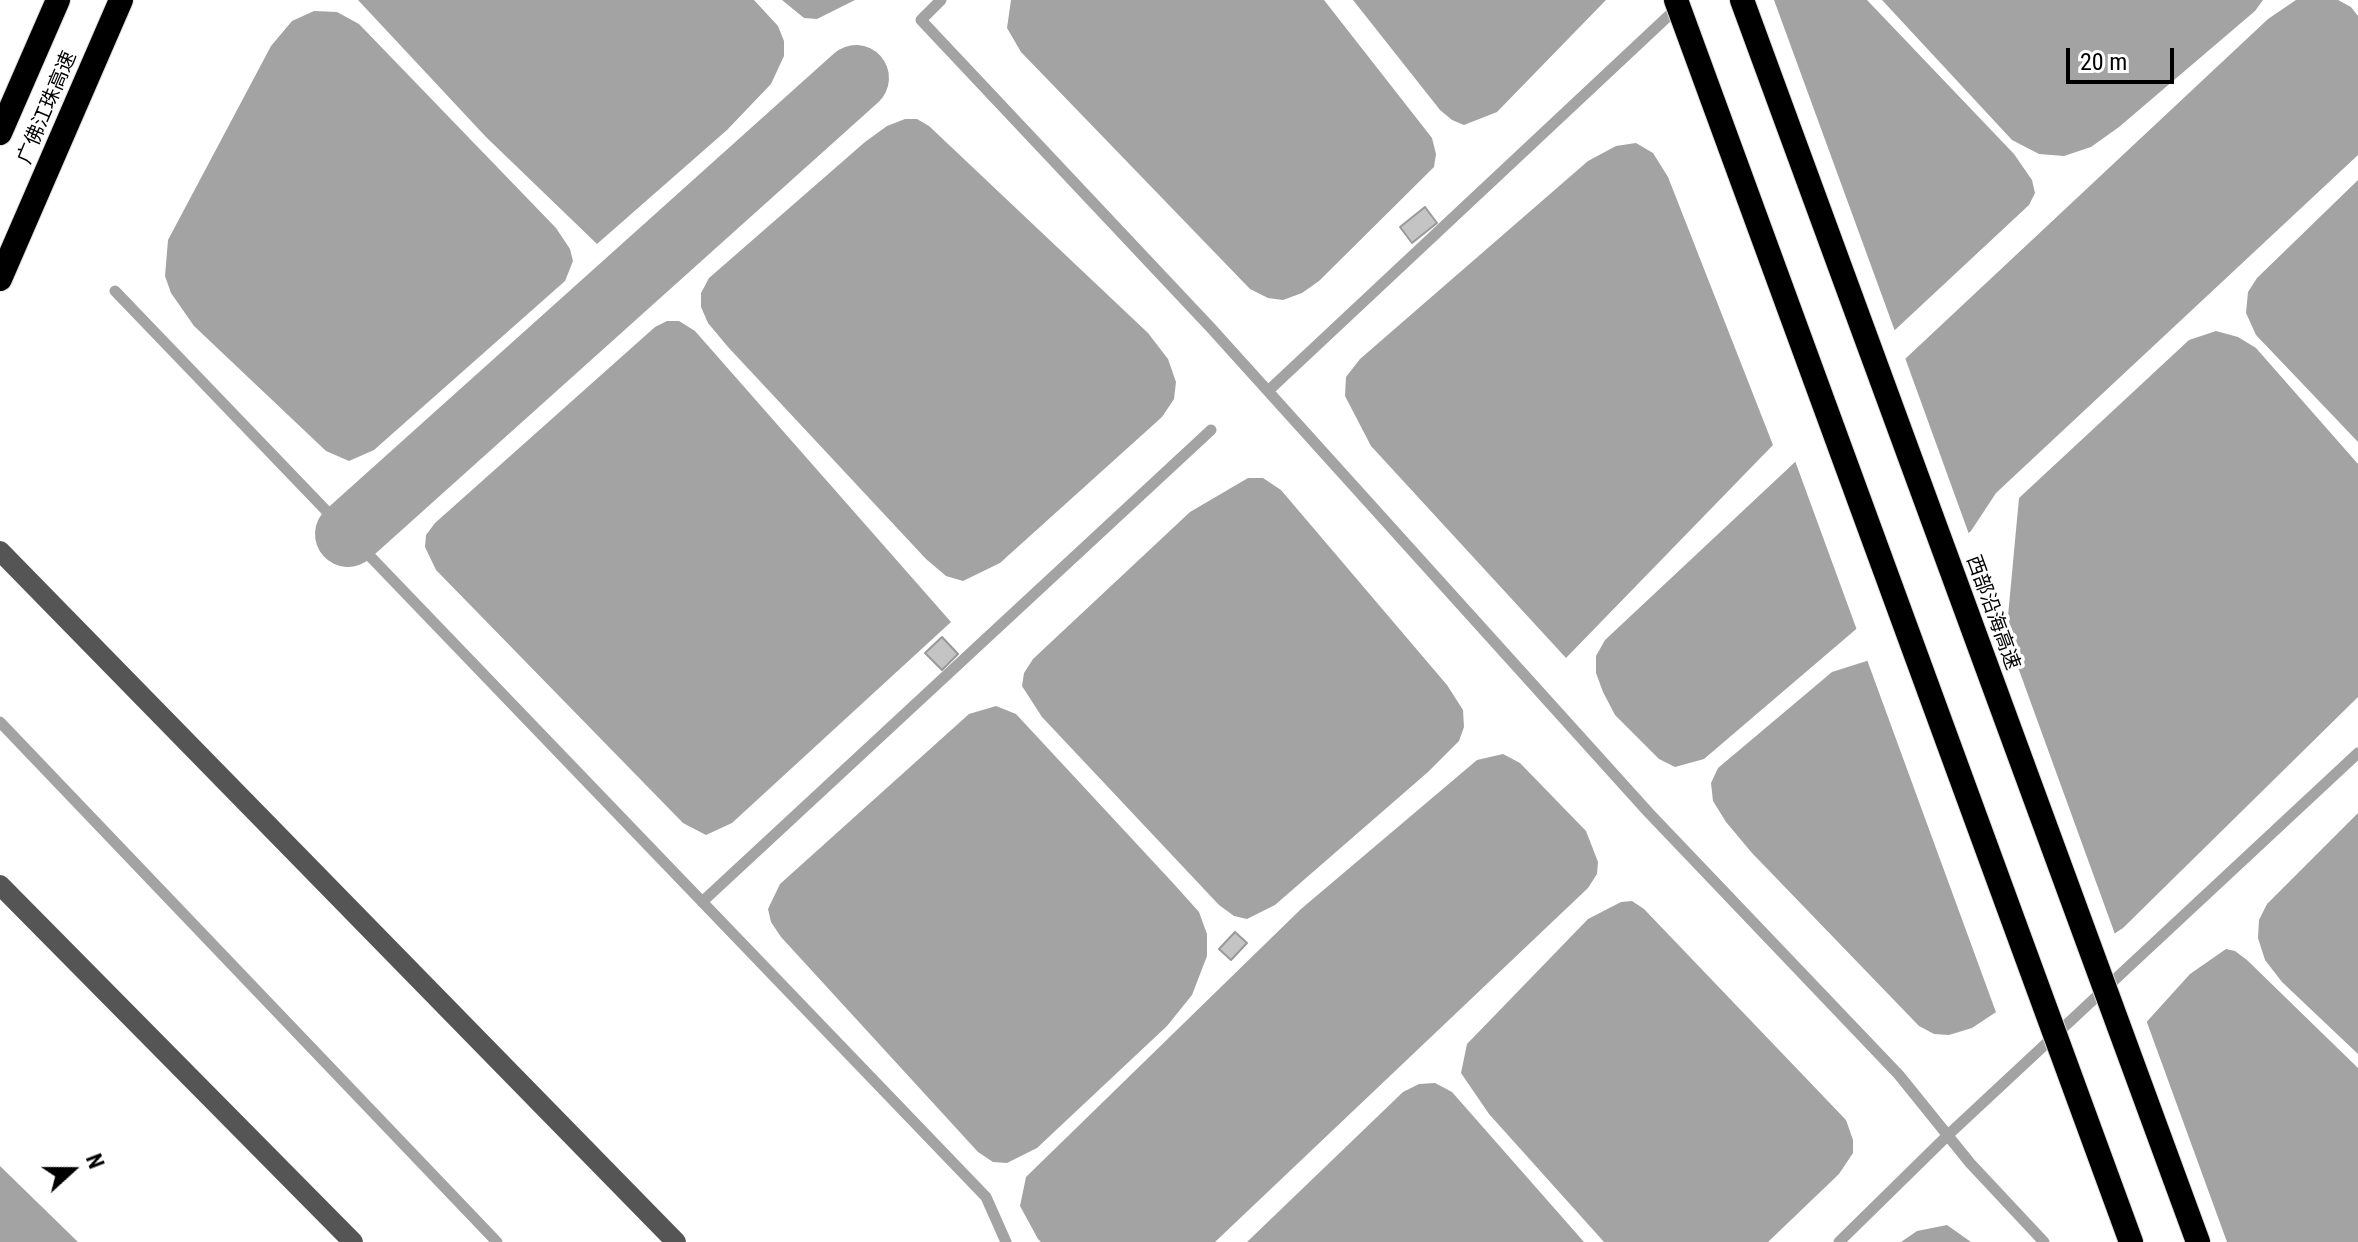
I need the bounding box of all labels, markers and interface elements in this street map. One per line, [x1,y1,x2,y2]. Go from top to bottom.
scale bar [2070,32,2178,82]
street label: 广佛江珠高速 [14,48,82,168]
text: 20 m [2080,48,2127,76]
street label: 西部沿海高速 [1960,553,2024,673]
north arrow [32,1130,112,1210]
text: N [81,1150,109,1172]

